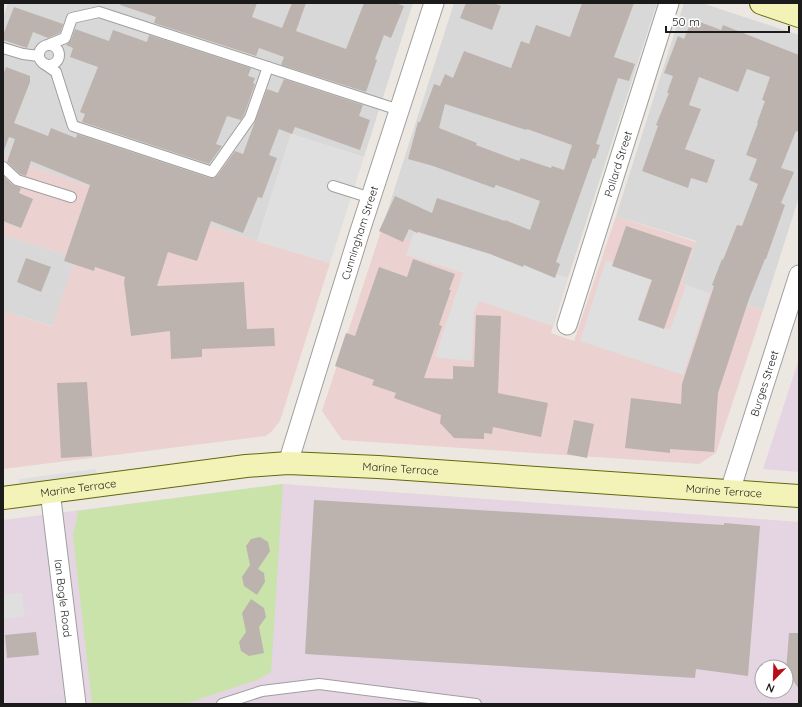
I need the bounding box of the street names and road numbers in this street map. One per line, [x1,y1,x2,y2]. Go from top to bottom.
street label: Pollard Street [601,129,635,199]
street label: Cunningham Street [338,184,381,282]
street label: Burges Street [747,348,782,418]
street label: Marine Terrace [362,459,439,478]
street label: Marine Terrace [40,476,117,500]
street label: Marine Terrace [685,481,763,500]
street label: Ian Bogle Road [51,558,75,638]

